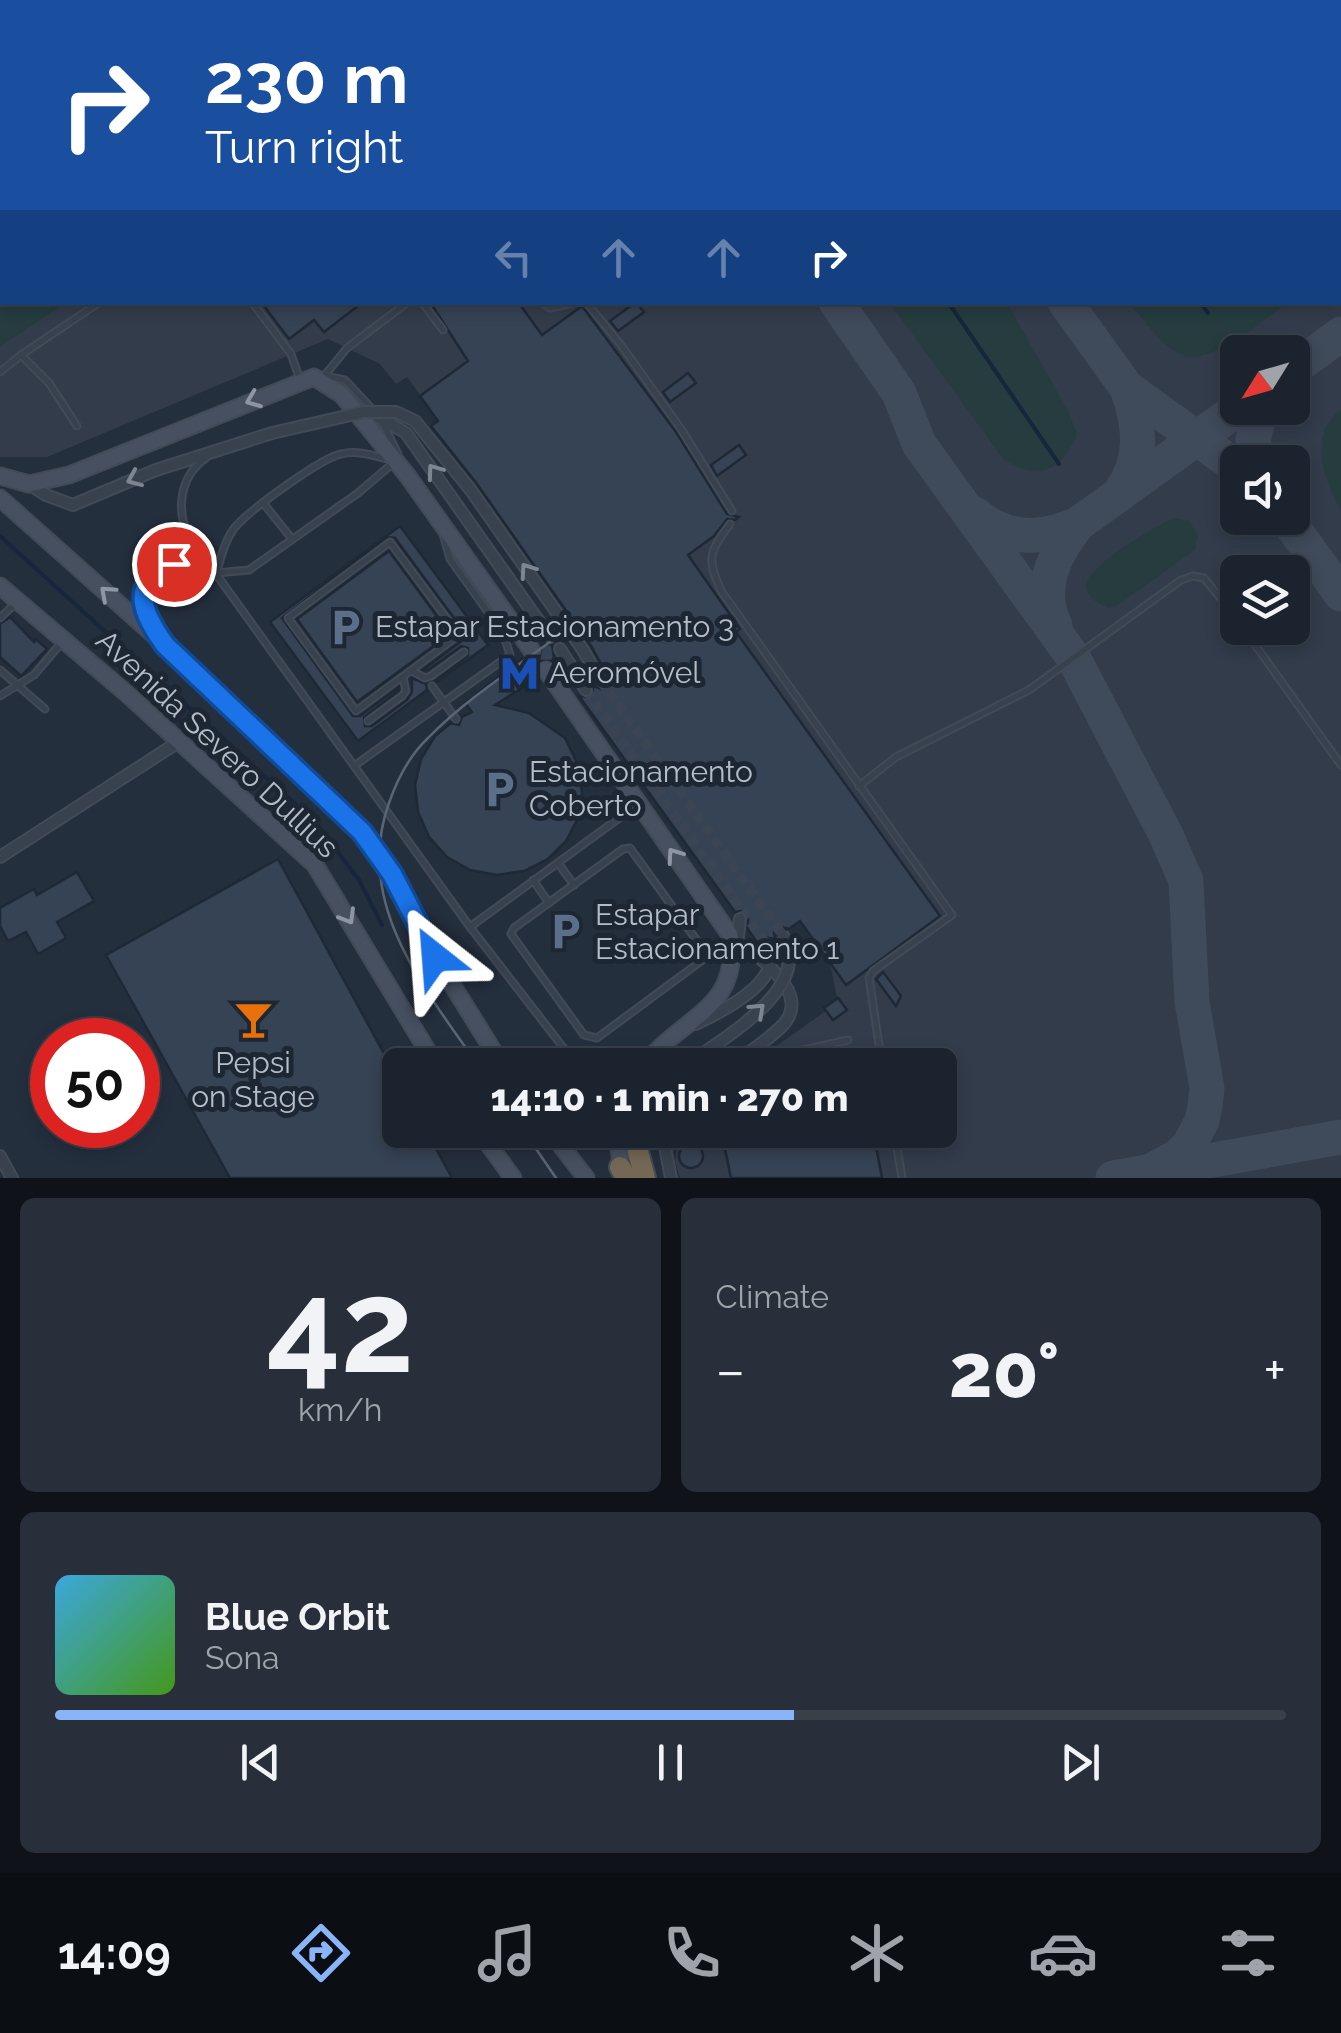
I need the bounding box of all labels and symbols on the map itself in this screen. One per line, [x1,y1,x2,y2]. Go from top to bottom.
north arrow [1220,335,1310,425]
one-way arrow [245,388,263,408]
one-way arrow [428,464,446,482]
one-way arrow [126,467,144,487]
pin [132,522,217,607]
one-way arrow [521,563,538,581]
one-way arrow [100,586,119,604]
parking icon: Estapar Estacionamento 3 [324,606,366,648]
place label: Estapar Estacionamento 3 [375,609,734,644]
street label: Avenida Severo Dullius [89,623,345,865]
metro station icon: Aeromóvel [498,652,540,694]
place label: Aeromóvel [549,655,701,690]
place label: Estacionamento Coberto [529,754,753,823]
parking icon: Estacionamento Coberto [478,768,520,810]
one-way arrow [668,847,686,866]
place label: Estapar Estacionamento 1 [595,897,840,966]
position arrow [383,905,487,1009]
one-way arrow [336,906,355,924]
parking icon: Estapar Estacionamento 1 [544,911,586,953]
bar icon: Pepsi on Stage [232,998,274,1040]
one-way arrow [746,1004,764,1022]
speed limit sign: 50 [30,1018,160,1148]
place label: Pepsi on Stage [191,1045,315,1114]

